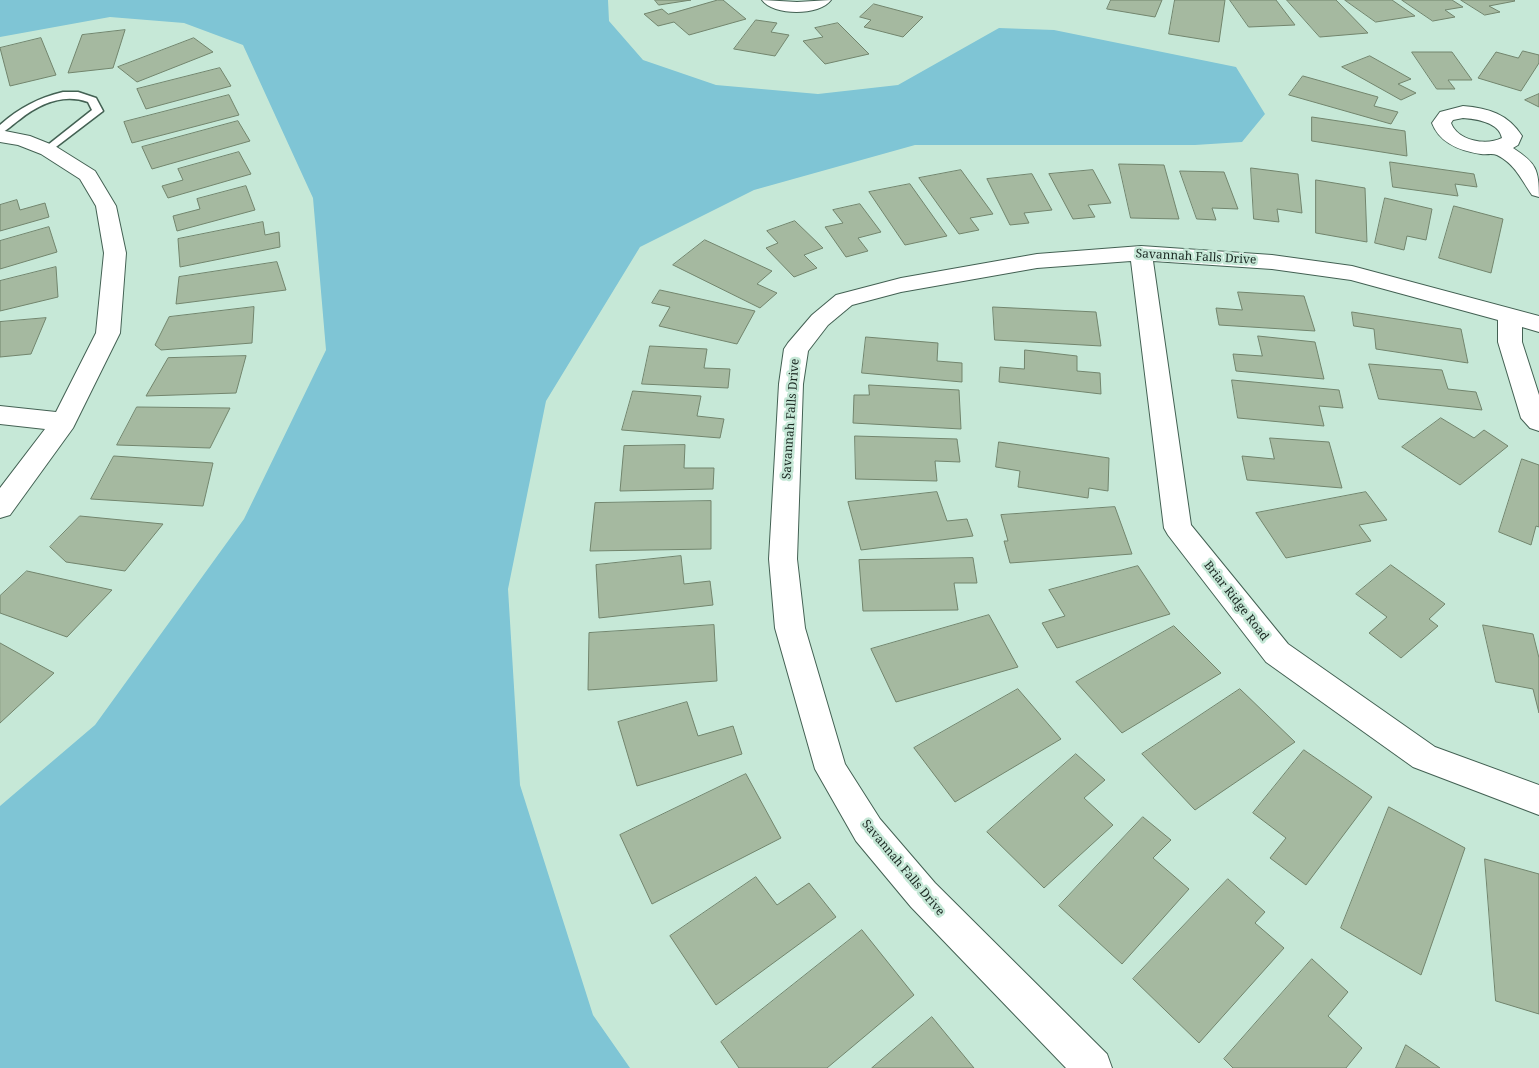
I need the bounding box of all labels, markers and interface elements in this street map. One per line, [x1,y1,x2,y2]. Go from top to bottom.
street label: Savannah Falls Drive [1135,247,1257,267]
street label: Savannah Falls Drive [780,358,802,480]
street label: Briar Ridge Road [1201,558,1271,644]
street label: Savannah Falls Drive [859,817,947,919]

